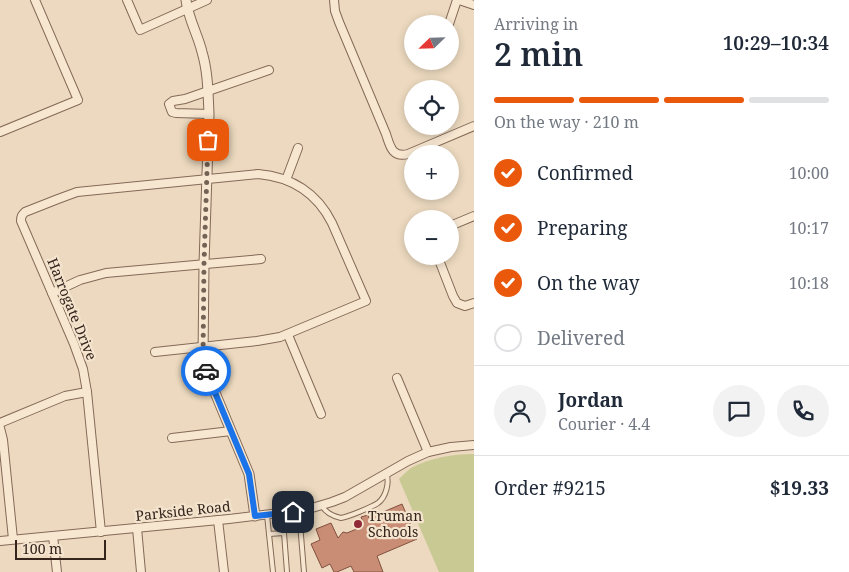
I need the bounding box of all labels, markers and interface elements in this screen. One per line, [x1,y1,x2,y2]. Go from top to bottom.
text: Arriving in [494,13,578,35]
north arrow [404,15,459,70]
map controls [404,15,459,265]
text: 10:29–10:34 [723,30,829,56]
text: 2 min [494,32,583,75]
button: locate [404,80,459,135]
text: On the way · 210 m [494,111,639,133]
pin [187,119,229,161]
icon: bag [194,126,222,154]
button: + [404,145,459,200]
icon: check [494,159,522,187]
text: Confirmed [537,160,633,186]
text: 10:00 [789,162,829,184]
button: − [404,210,459,265]
icon: check [494,214,522,242]
text: Preparing [537,215,627,241]
text: 10:17 [789,217,829,239]
street label: Harrogate Drive [43,255,102,363]
icon: check [494,269,522,297]
text: On the way [537,270,640,296]
text: 10:18 [789,272,829,294]
text: Delivered [537,325,625,351]
courier [181,346,231,396]
icon: car [192,357,220,385]
button: person [494,385,546,437]
button: chat [713,385,765,437]
button: phone [777,385,829,437]
text: Jordan [558,387,624,413]
text: Courier · 4.4 [558,413,650,435]
text: Order #9215 [494,475,606,501]
text: $19.33 [770,475,829,501]
pin [272,491,314,533]
street label: Parkside Road [135,496,232,525]
icon: home [279,498,307,526]
place label: Truman Schools [368,506,422,541]
marker: Truman Schools [352,518,364,530]
scale bar [15,537,106,560]
text: 100 m [22,539,62,558]

